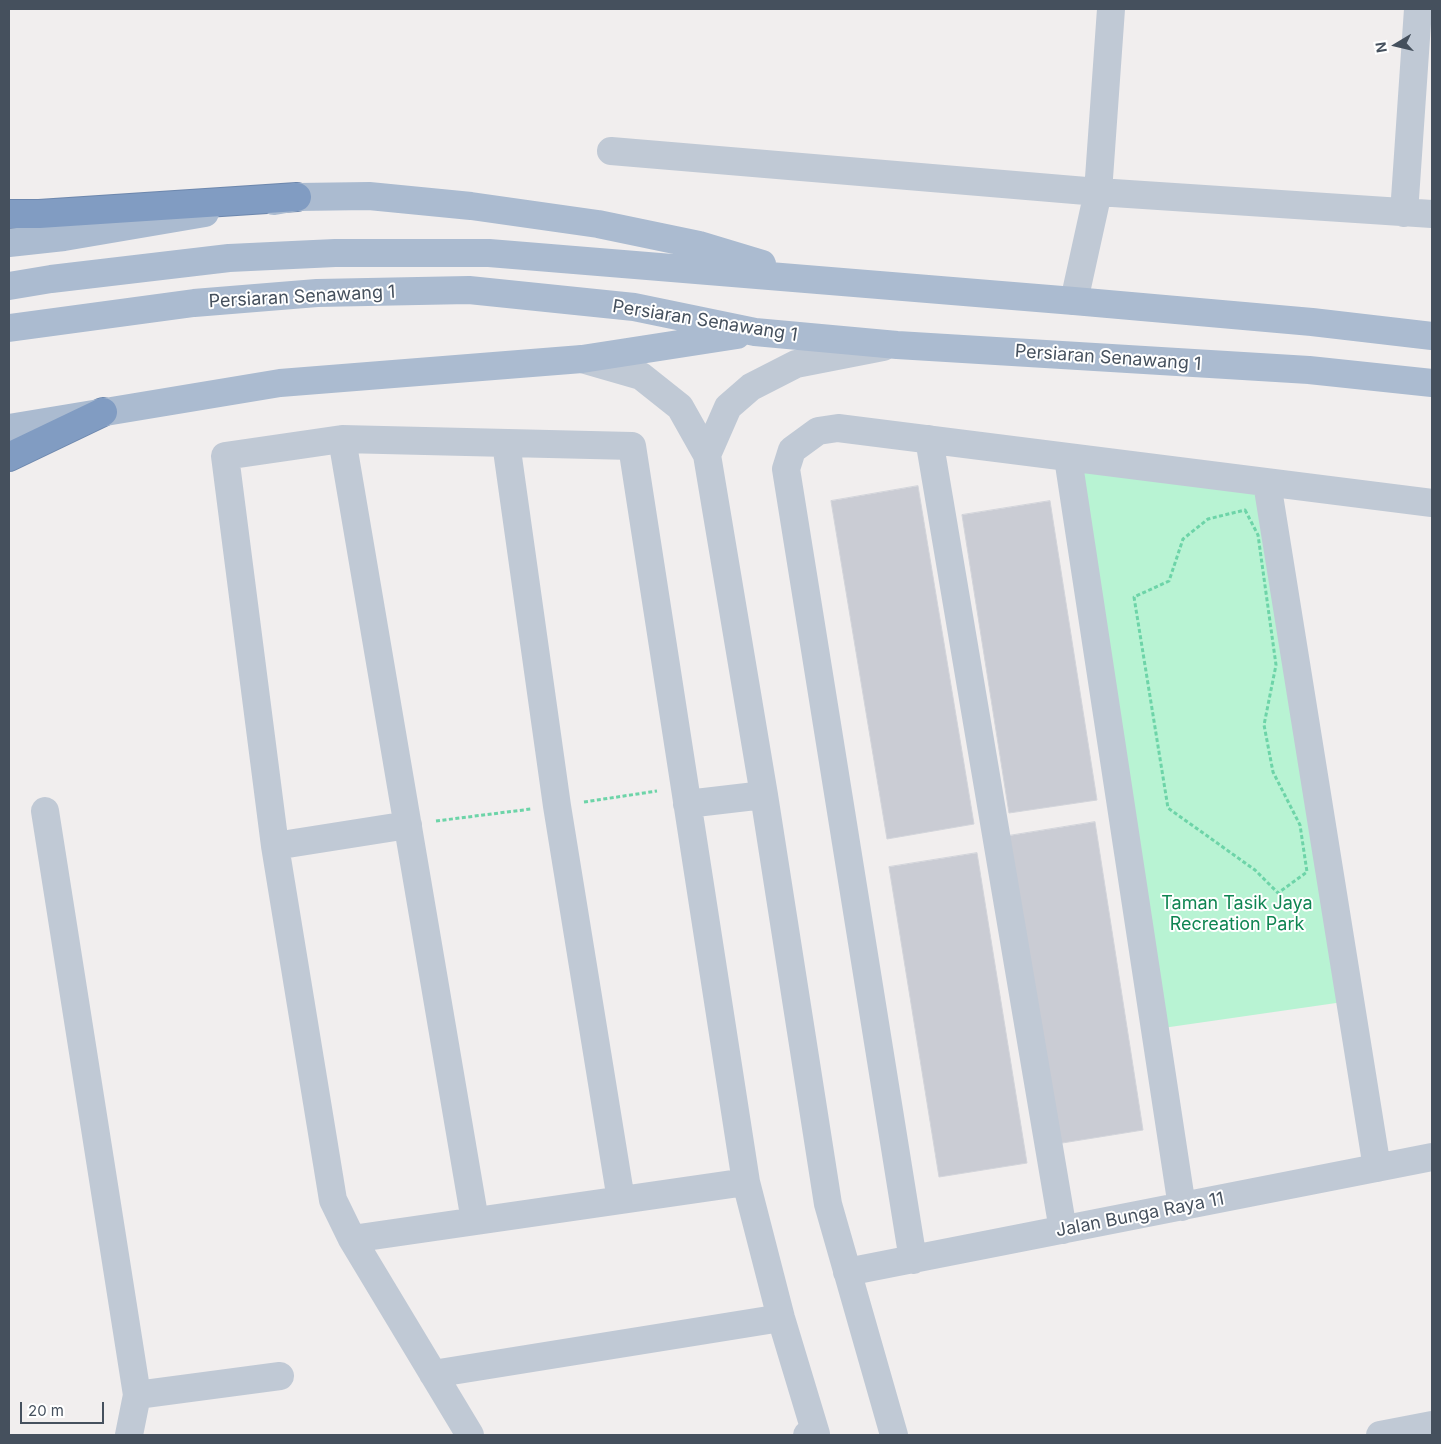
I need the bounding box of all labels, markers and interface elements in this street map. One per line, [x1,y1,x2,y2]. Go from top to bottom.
north arrow [1371,20,1421,70]
text: N [1371,41,1390,54]
street label: Persiaran Senawang 1 [208,281,396,313]
street label: Persiaran Senawang 1 [611,296,799,346]
street label: Persiaran Senawang 1 [1014,341,1202,375]
park label: Taman Tasik Jaya Recreation Park [1161,893,1313,936]
street label: Jalan Bunga Raya 11 [1054,1188,1226,1242]
scale bar [22,1392,106,1424]
text: 20 m [28,1401,64,1420]

